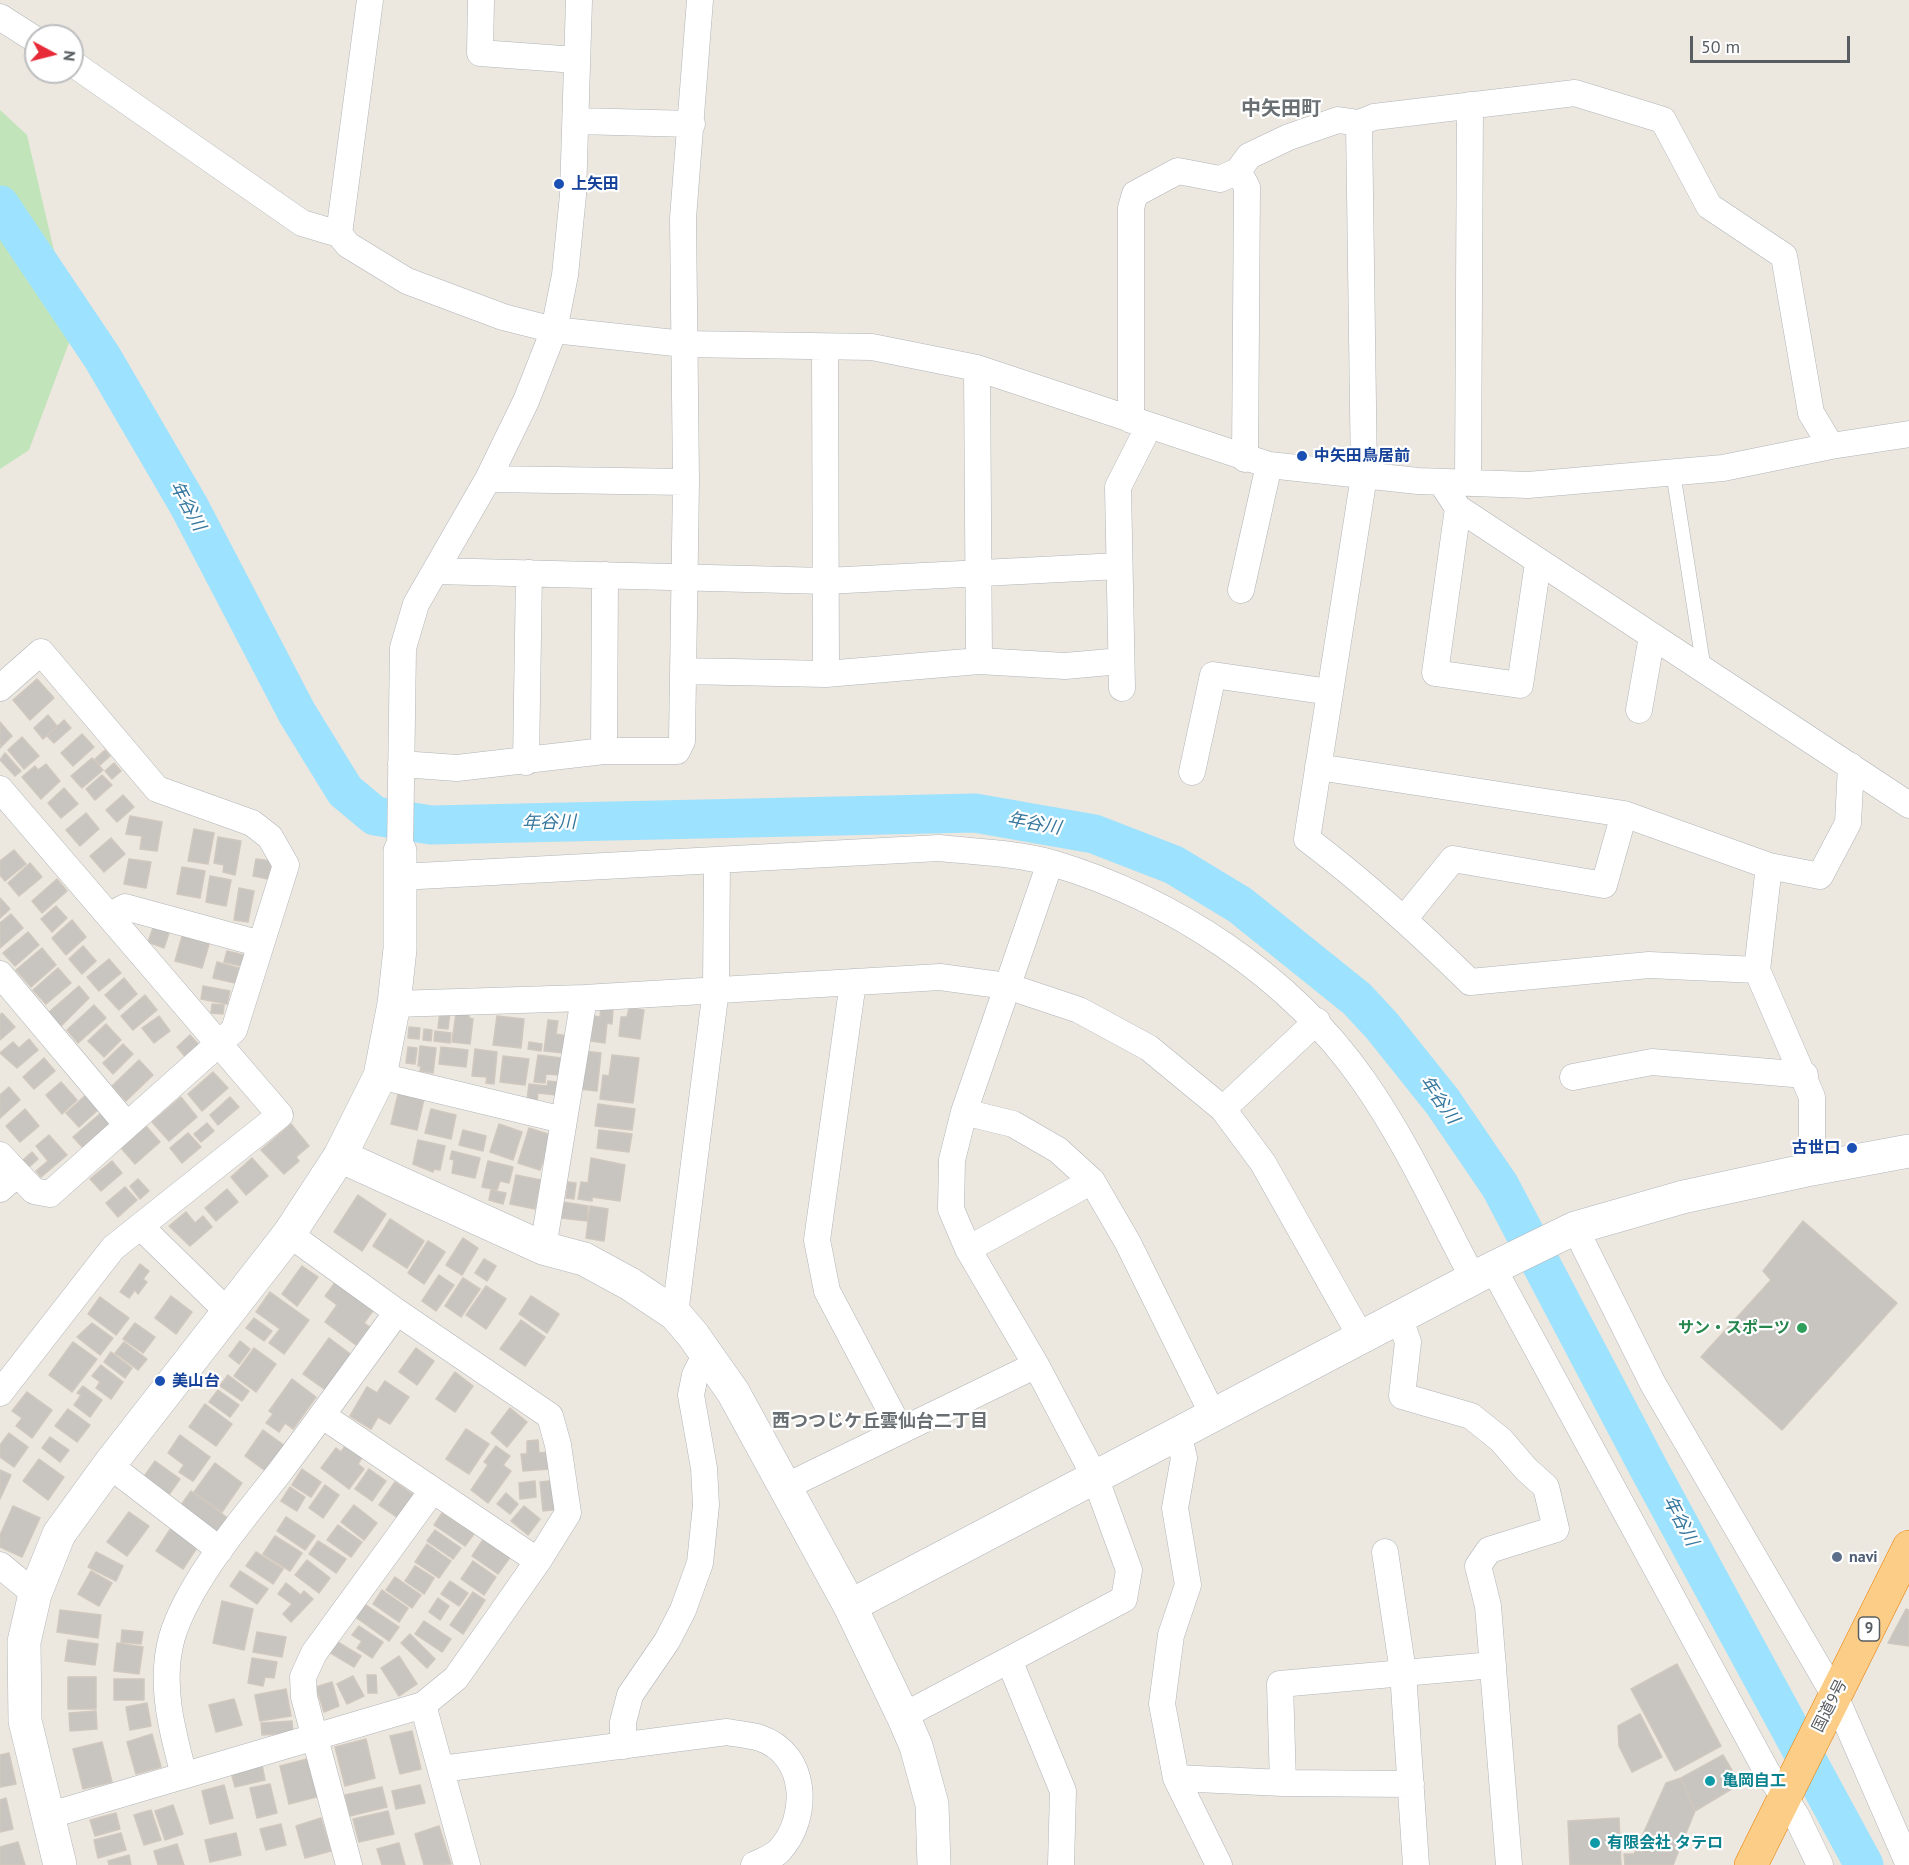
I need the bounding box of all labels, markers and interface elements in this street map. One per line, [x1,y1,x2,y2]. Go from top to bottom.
north arrow [24,24,84,84]
scale bar [1693,24,1854,62]
text: 50 m [1701,35,1740,58]
text: N [59,50,80,62]
district label: 中矢田町 [1241,97,1321,121]
place label: 上矢田 [571,174,619,194]
marker: 上矢田 [552,177,566,191]
place label: 中矢田鳥居前 [1314,446,1410,466]
marker: 中矢田鳥居前 [1295,449,1309,463]
water label: 年谷川 [164,477,210,535]
water label: 年谷川 [1006,809,1062,839]
water label: 年谷川 [522,812,576,834]
water label: 年谷川 [1415,1072,1463,1128]
place label: 古世口 [1792,1138,1840,1158]
marker: 古世口 [1845,1141,1859,1155]
place label: サン・スポーツ [1678,1318,1790,1338]
marker: サン・スポーツ [1795,1321,1809,1335]
place label: 美山台 [172,1371,220,1391]
marker: 美山台 [153,1374,167,1388]
district label: 西つつじケ丘雲仙台二丁目 [772,1411,988,1433]
water label: 年谷川 [1658,1492,1702,1550]
place label: navi [1849,1547,1878,1567]
marker: navi [1830,1550,1844,1564]
road number: 9 [1858,1617,1880,1641]
street label: 国道9号 [1809,1676,1851,1736]
place label: 亀岡自工 [1722,1771,1786,1791]
marker: 亀岡自工 [1703,1774,1717,1788]
place label: 有限会社 タテロ [1607,1833,1723,1853]
marker: 有限会社 タテロ [1588,1836,1602,1850]

